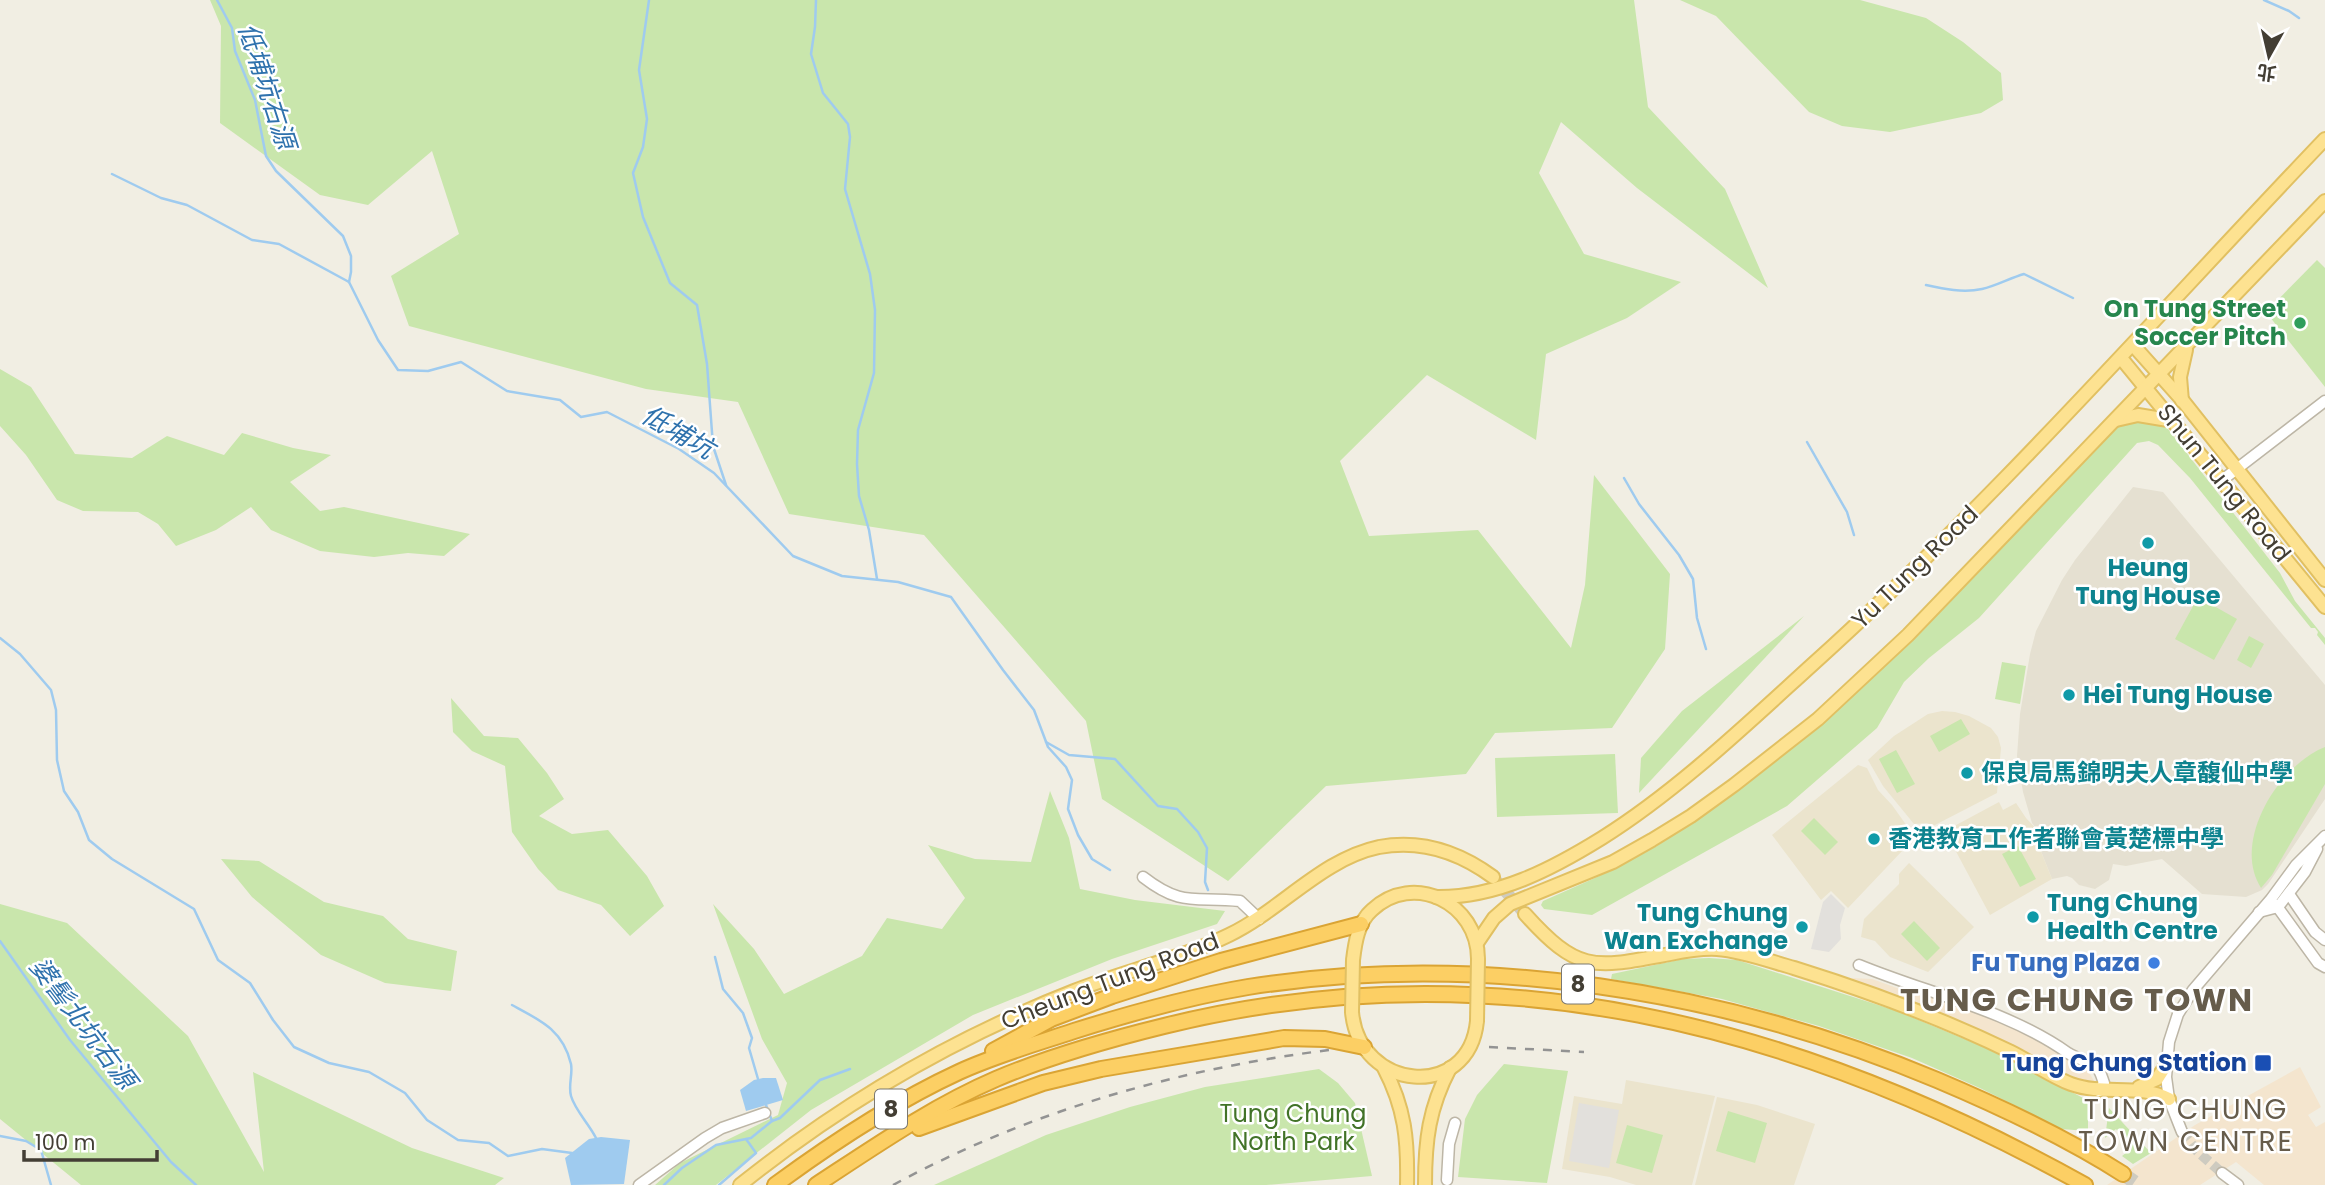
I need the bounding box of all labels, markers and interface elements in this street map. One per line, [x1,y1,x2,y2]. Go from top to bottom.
water label: 低埔坑右源 [230,19,305,157]
north arrow [2234,21,2304,91]
text: 北 [2255,58,2278,87]
place label: On Tung Street Soccer Pitch [2104,292,2286,353]
marker: On Tung Street Soccer Pitch [2292,315,2308,331]
street label: Shun Tung Road [2150,396,2299,569]
water label: 低埔坑 [635,397,724,469]
street label: Yu Tung Road [1844,498,1985,636]
marker: Heung Tung House [2140,535,2156,551]
place label: Heung Tung House [2075,551,2221,612]
place label: Hei Tung House [2083,678,2273,711]
marker: Hei Tung House [2061,687,2077,703]
place label: 保良局馬錦明夫人章馥仙中學 [1981,756,2293,789]
marker: 保良局馬錦明夫人章馥仙中學 [1959,765,1975,781]
place label: 香港教育工作者聯會黃楚標中學 [1888,822,2224,855]
marker: 香港教育工作者聯會黃楚標中學 [1866,831,1882,847]
place label: Tung Chung Health Centre [2047,886,2218,947]
place label: Tung Chung Wan Exchange [1604,896,1788,957]
marker: Tung Chung Health Centre [2025,909,2041,925]
marker: Tung Chung Wan Exchange [1794,919,1810,935]
street label: Cheung Tung Road [996,924,1223,1037]
place label: Fu Tung Plaza [1971,946,2140,979]
water label: 婆髻北坑右源 [22,950,147,1099]
marker: Fu Tung Plaza [2146,955,2162,971]
road number: 8 [1562,965,1594,1004]
district label: TUNG CHUNG TOWN [1900,977,2254,1022]
place label: Tung Chung Station [2002,1046,2247,1079]
marker: Tung Chung Station [2253,1053,2273,1073]
road number: 8 [875,1090,907,1128]
district label: TUNG CHUNG TOWN CENTRE [2078,1090,2294,1161]
park label: Tung Chung North Park [1219,1097,1367,1158]
scale bar [24,1118,158,1162]
text: 100 m [35,1128,95,1157]

